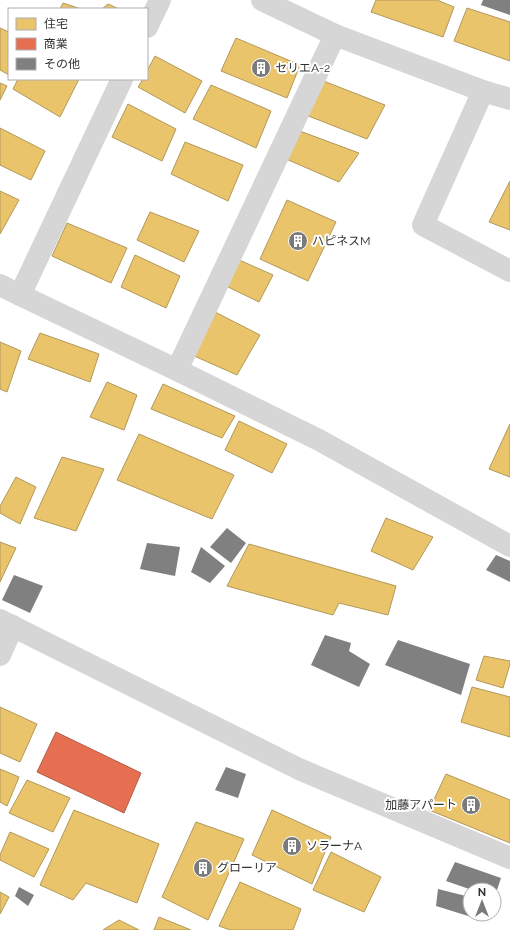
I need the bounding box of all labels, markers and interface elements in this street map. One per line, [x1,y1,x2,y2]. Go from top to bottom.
legend [8,8,148,80]
text: 住宅 [44,17,68,31]
text: 商業 [44,37,68,51]
text: その他 [44,57,80,71]
building icon: セリエA-2 [250,57,272,79]
place label: セリエA-2 [275,61,330,75]
building icon: ハピネスM [287,230,309,252]
place label: ハピネスM [312,234,371,248]
building icon: 加藤アパート [460,794,482,816]
place label: 加藤アパート [385,798,457,812]
building icon: ソラーナA [281,835,303,857]
place label: ソラーナA [306,839,362,853]
building icon: グローリア [192,857,214,879]
place label: グローリア [217,861,277,875]
north arrow [462,882,502,922]
text: N [478,886,486,899]

